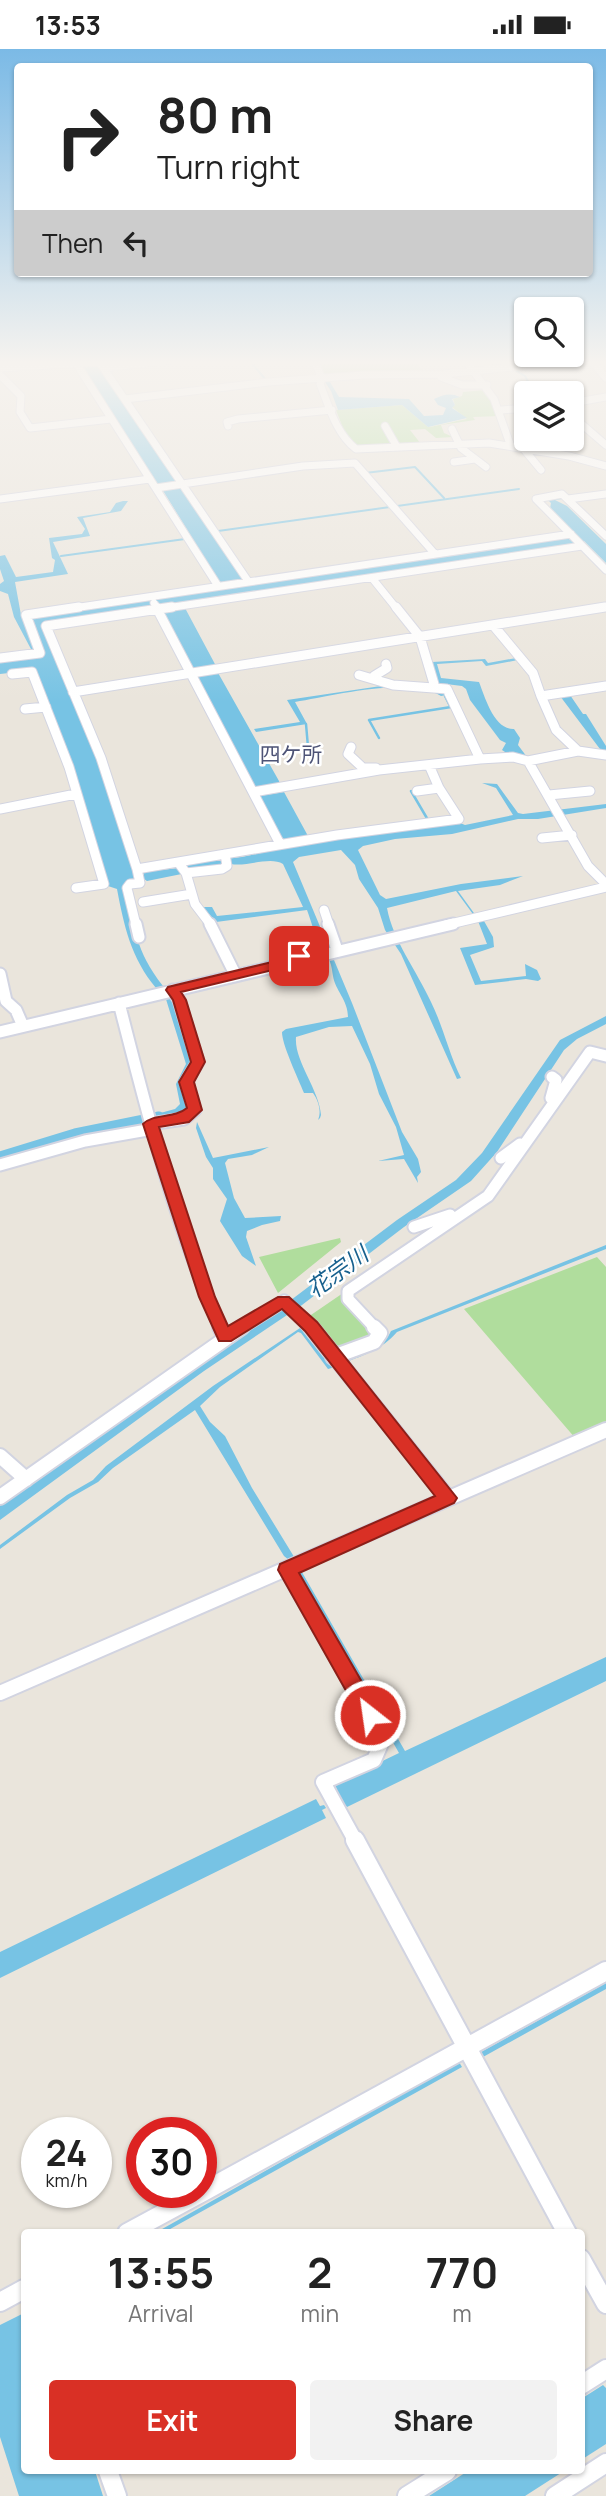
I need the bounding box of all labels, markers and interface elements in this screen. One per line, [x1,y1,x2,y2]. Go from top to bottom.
text: 13:53 [35,7,101,43]
text: 80 m [157,81,273,148]
icon: right [42,91,133,182]
text: Turn right [157,145,300,189]
icon: left [117,224,155,262]
text: Then [42,225,103,261]
map controls [514,297,584,451]
button: search [514,297,584,367]
button: layers [514,381,584,451]
district label: 四ケ所 [260,740,323,768]
pin [269,926,329,986]
icon: arrive [280,937,318,975]
water label: 花宗川 [300,1236,377,1304]
position arrow [333,1678,407,1752]
speed limit sign: 30 [126,2117,217,2208]
text: 24 [46,2129,87,2177]
text: km/h [46,2168,87,2192]
text: 13:55 [108,2243,214,2301]
text: 2 [307,2243,332,2301]
text: 770 [426,2243,498,2301]
text: Arrival [128,2297,194,2329]
text: min [301,2297,339,2329]
text: m [452,2297,472,2329]
button: Exit [49,2380,296,2460]
button: Share [310,2380,557,2460]

